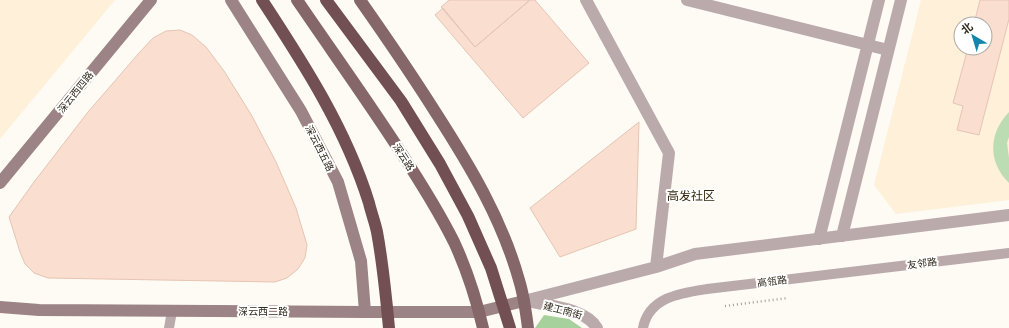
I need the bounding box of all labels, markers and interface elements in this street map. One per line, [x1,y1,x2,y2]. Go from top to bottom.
north arrow [953,16,993,56]
text: 北 [959,20,975,37]
street label: 深云西四路 [55,69,95,115]
street label: 深云西五路 [303,123,336,173]
street label: 深云路 [391,142,416,173]
district label: 高发社区 [667,189,715,203]
street label: 友邻路 [907,256,938,271]
street label: 高瓴路 [757,274,788,289]
street label: 建工南街 [542,300,584,321]
street label: 深云西二路 [238,306,288,317]

